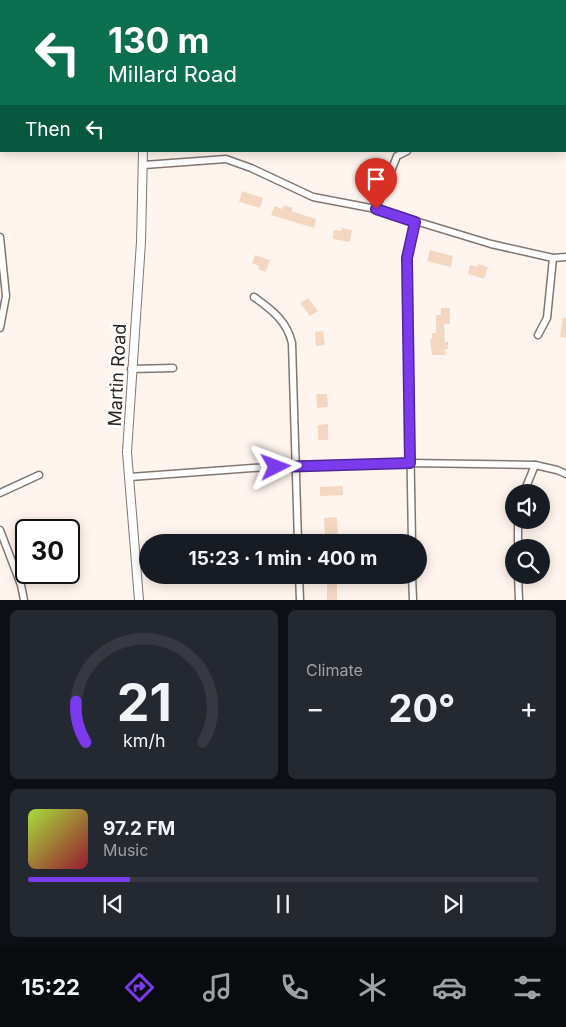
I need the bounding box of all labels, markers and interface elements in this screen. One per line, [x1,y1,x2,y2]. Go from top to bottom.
text: 130 m [108,19,210,61]
icon: left [25,20,90,85]
text: Millard Road [108,61,237,87]
icon: left [81,115,109,143]
text: Then [25,118,71,141]
pin [355,158,397,209]
icon: arrive [362,165,390,193]
street label: Martin Road [104,323,130,427]
position arrow [249,440,301,492]
map controls [505,484,550,584]
button: sound [505,484,550,529]
speed limit sign: 30 [15,519,80,584]
button: search [505,539,550,584]
text: 15:23 · 1 min · 400 m [189,547,377,570]
text: Climate [306,660,363,680]
text: 21 [116,671,172,734]
text: 20° [388,685,456,731]
text: − [306,691,325,725]
text: + [519,691,538,725]
text: km/h [123,730,165,751]
text: 97.2 FM [103,817,175,840]
text: Music [103,840,148,860]
icon: previous [99,890,127,918]
icon: pause [269,890,297,918]
icon: next [439,890,467,918]
icon: directions [122,970,157,1005]
icon: music [200,970,235,1005]
icon: phone [277,970,312,1005]
icon: climate [355,970,390,1005]
icon: car [432,970,467,1005]
icon: filters [510,970,545,1005]
text: 15:22 [21,974,80,1000]

